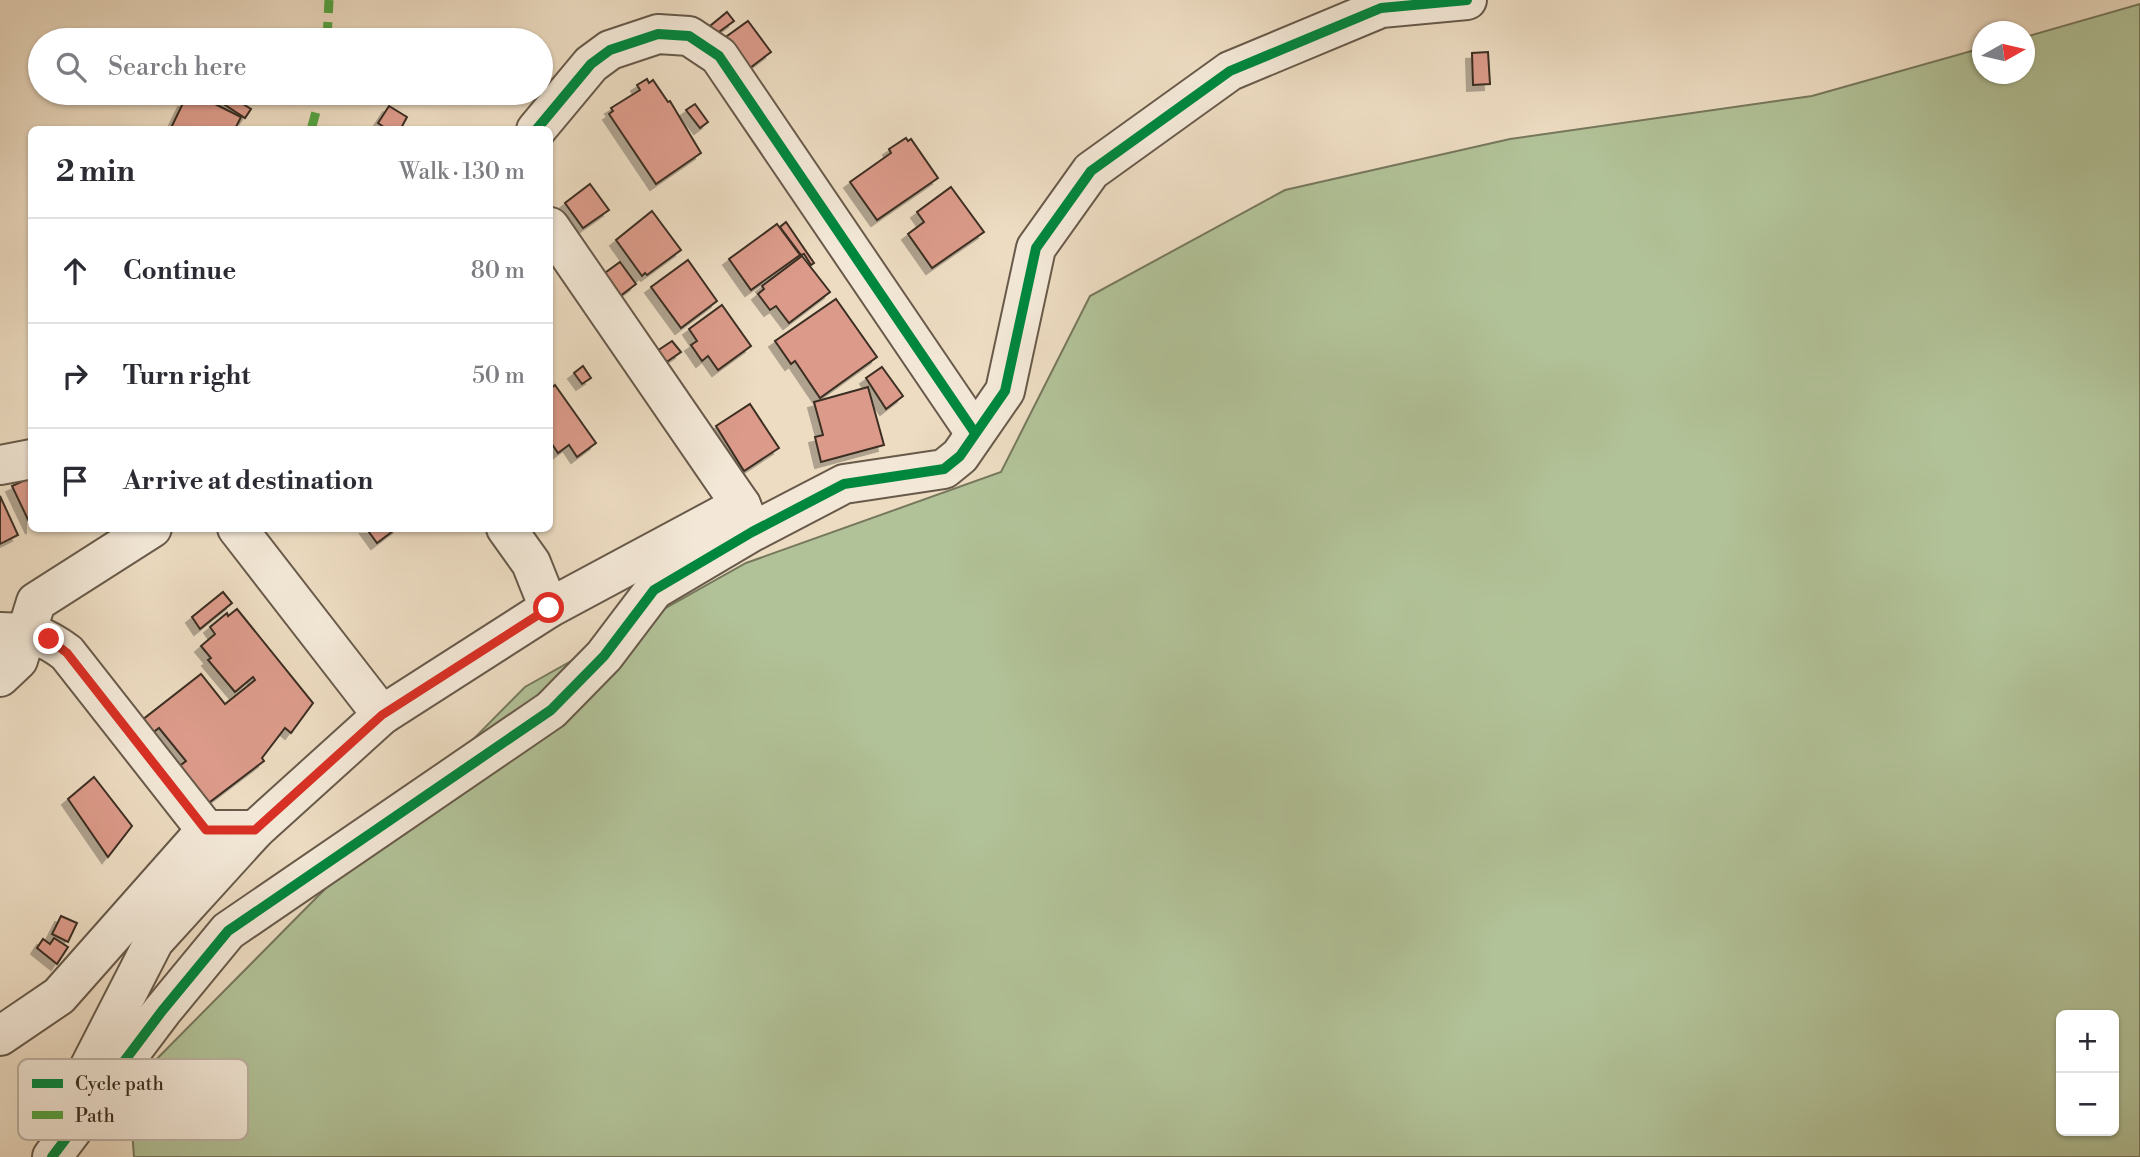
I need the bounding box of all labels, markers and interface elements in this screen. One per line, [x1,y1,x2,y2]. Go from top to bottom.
north arrow [1972,21,2035,84]
search box [28,28,553,105]
icon: search [52,48,90,86]
text: Search here [108,51,247,83]
text: 2 min [56,153,135,191]
text: Walk · 130 m [399,158,525,186]
icon: ahead [56,252,94,290]
text: Continue [123,255,236,287]
text: 80 m [471,257,525,285]
icon: right [56,357,94,395]
text: Turn right [123,360,251,392]
text: 50 m [472,362,525,390]
icon: arrive [56,462,94,500]
text: Arrive at destination [123,465,373,497]
route start [533,592,564,623]
route end [33,623,64,654]
map controls [2056,1010,2119,1136]
button: + [2056,1010,2119,1073]
legend [18,1059,248,1140]
text: Cycle path [75,1072,164,1096]
button: − [2056,1073,2119,1136]
text: Path [75,1104,115,1128]

